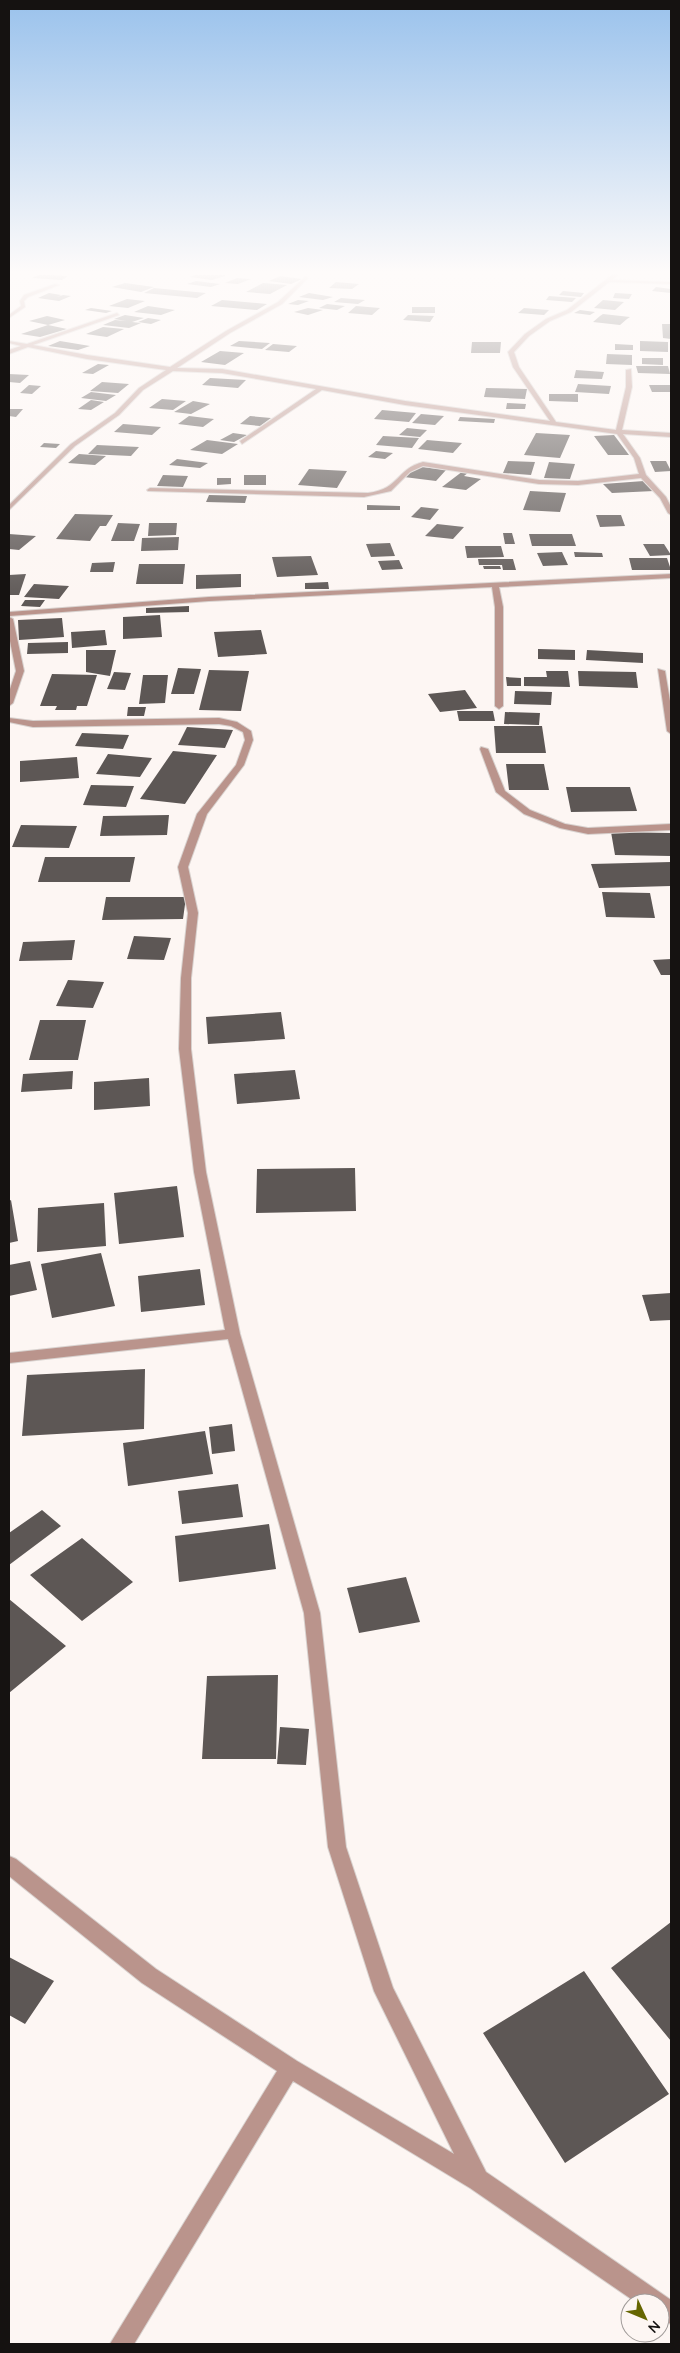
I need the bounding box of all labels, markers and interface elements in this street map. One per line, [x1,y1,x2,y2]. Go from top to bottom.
north arrow [620,2293,670,2343]
text: N [644,2317,664,2337]

